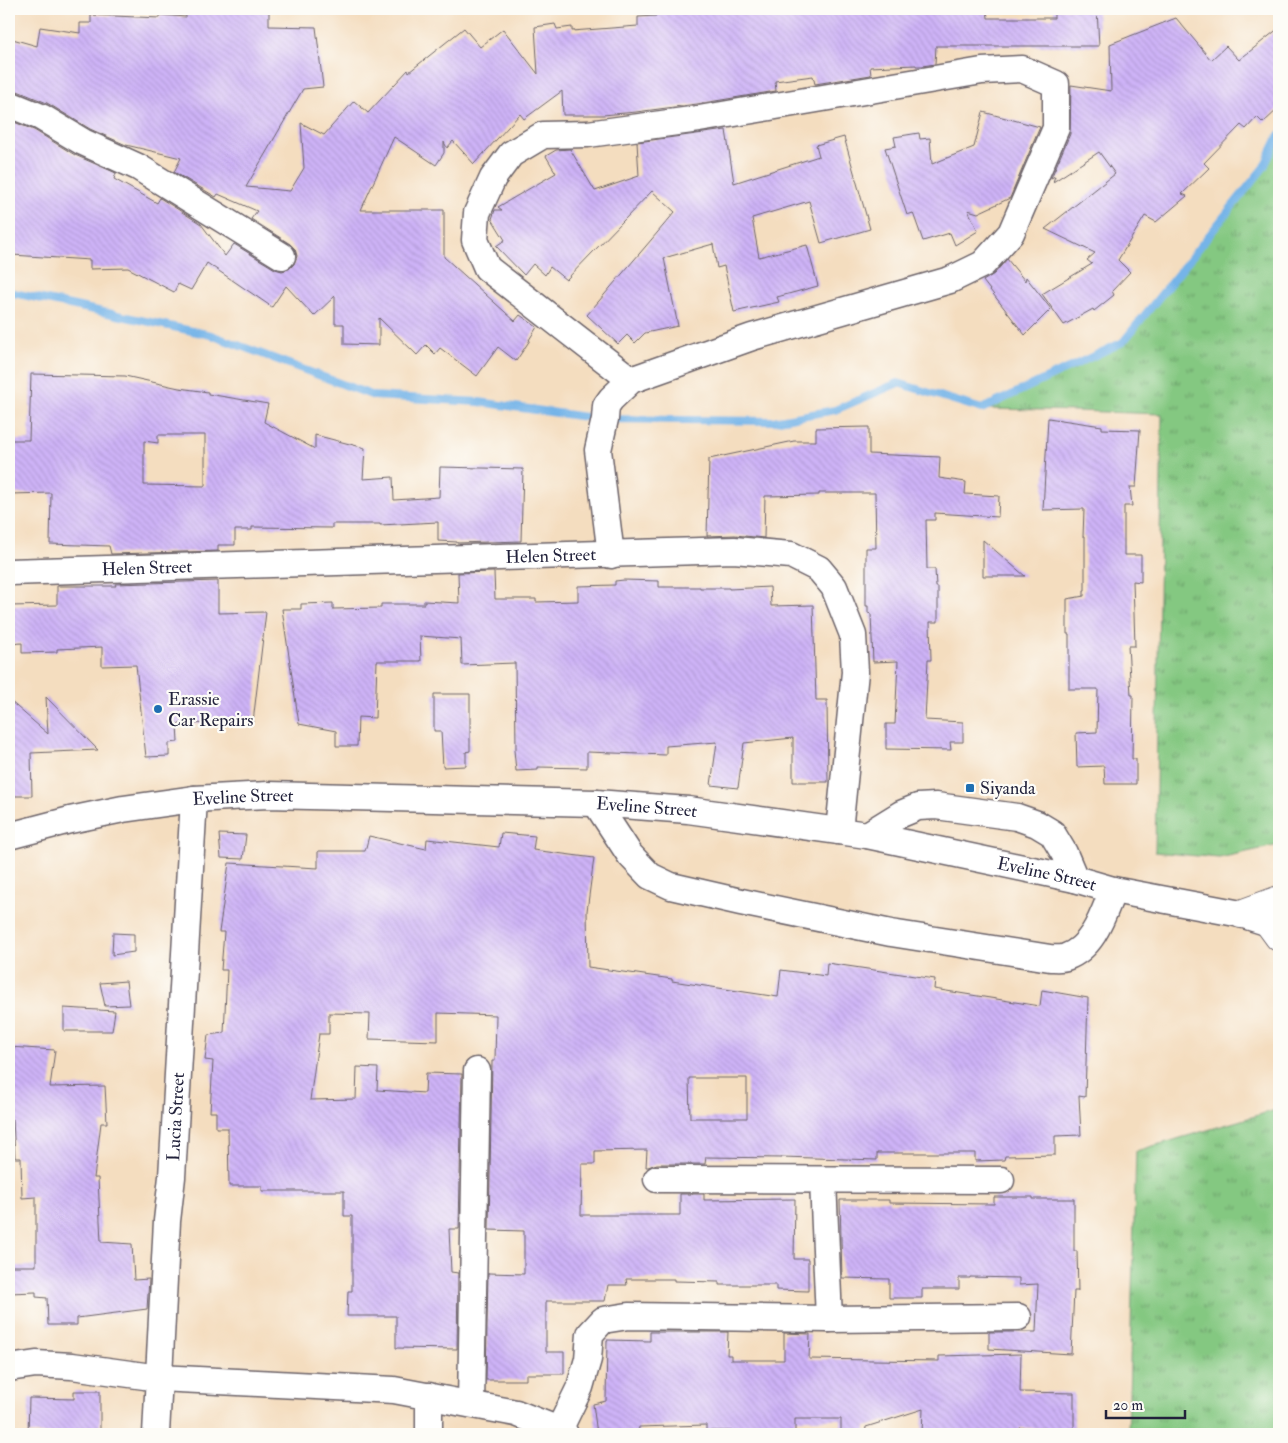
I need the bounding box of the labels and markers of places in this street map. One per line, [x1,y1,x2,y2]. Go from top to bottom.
place label: Erassie Car Repairs [168,688,253,732]
marker: Erassie Car Repairs [152,703,164,715]
place label: Siyanda [980,777,1036,800]
marker: Siyanda [964,782,976,794]

